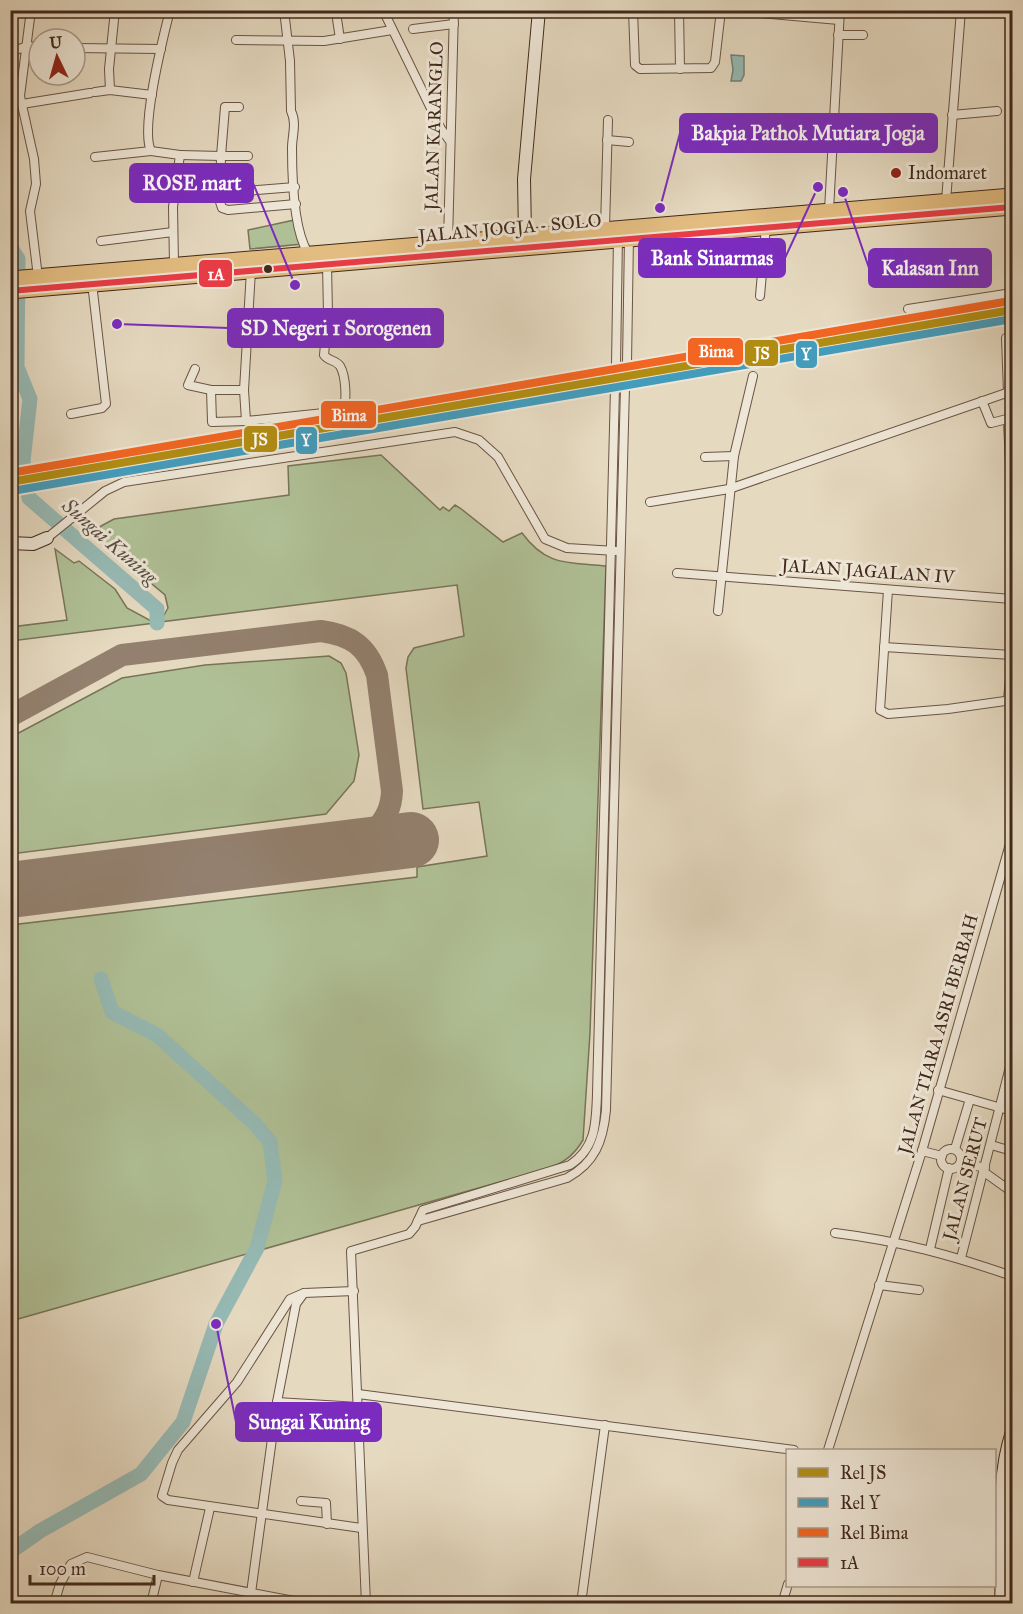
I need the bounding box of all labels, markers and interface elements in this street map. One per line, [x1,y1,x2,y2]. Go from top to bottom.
north arrow [27,27,87,87]
text: U [49,33,63,53]
street label: JALAN KARANGLO [420,41,449,213]
callout: Bakpia Pathok Mutiara Jogja [680,114,937,152]
text: Bakpia Pathok Mutiara Jogja [691,121,925,147]
place label: Indomaret [908,162,987,184]
callout: ROSE mart [130,164,253,202]
marker: Indomaret [889,166,903,180]
text: ROSE mart [143,171,242,195]
street label: JALAN JOGJA - SOLO [416,209,602,248]
callout: Bank Sinarmas [639,239,785,277]
text: Bank Sinarmas [651,246,774,270]
callout: Kalasan Inn [869,249,991,287]
text: Kalasan Inn [881,256,979,280]
line badge: 1A [198,259,233,288]
unlabelled marker [262,263,274,275]
text: 1A [207,265,225,284]
callout: SD Negeri 1 Sorogenen [228,309,443,347]
text: SD Negeri 1 Sorogenen [241,316,432,341]
line badge: Bima [687,337,744,366]
line badge: JS [744,339,779,367]
line badge: Y [795,340,818,369]
text: Bima [698,342,735,361]
text: JS [752,344,770,364]
text: Y [800,345,812,364]
line badge: Bima [320,400,377,429]
text: Bima [331,406,368,425]
line badge: JS [243,425,278,453]
line badge: Y [295,426,318,455]
text: JS [250,430,268,450]
text: Y [300,431,312,450]
water label: Sungai Kuning [57,493,164,590]
street label: JALAN JAGALAN IV [779,554,957,589]
street label: JALAN TIARA ASRI BERBAH [893,911,984,1159]
street label: JALAN SERUT [938,1115,993,1245]
callout: Sungai Kuning [236,1403,381,1441]
text: Sungai Kuning [248,1410,370,1435]
legend [786,1449,996,1587]
text: Rel JS [840,1462,886,1485]
text: Rel Y [840,1492,881,1514]
text: Rel Bima [840,1522,909,1544]
scale bar [30,1548,154,1586]
text: 1A [840,1552,859,1574]
text: 100 m [39,1558,86,1580]

